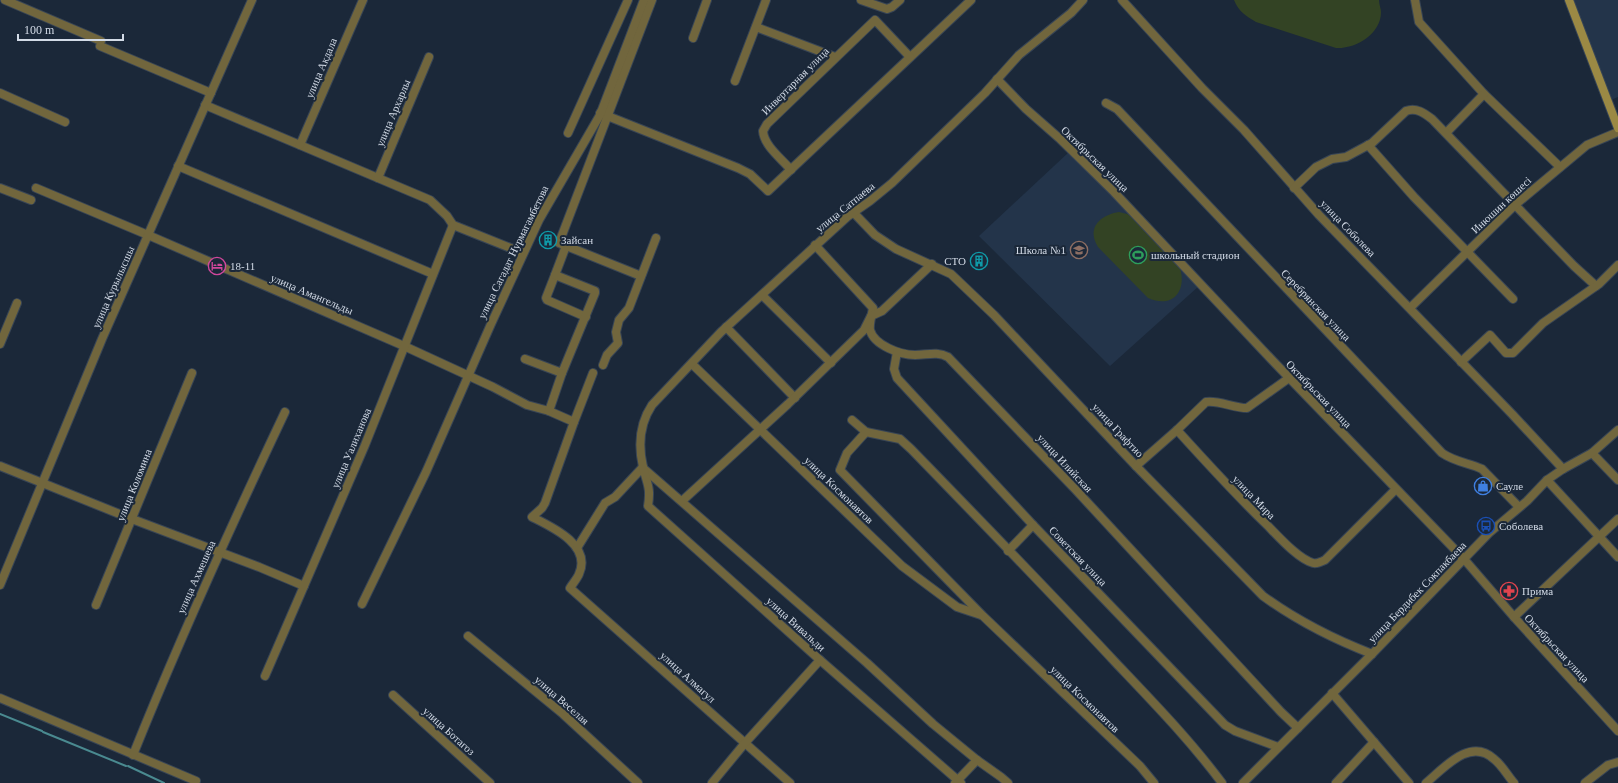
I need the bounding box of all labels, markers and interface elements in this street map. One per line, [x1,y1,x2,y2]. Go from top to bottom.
scale bar [18,16,123,42]
text: 100 m [24,23,55,37]
street label: улица Акдала [303,36,339,100]
street label: Инвертарная улица [759,45,831,117]
street label: улица Архарлы [373,77,413,148]
street label: Октябрьская улица [1059,124,1131,194]
street label: Инюшин көшесі [1469,174,1533,236]
street label: улица Сатпаева [813,180,877,234]
street label: улица Сагадат Нурмагамбетова [475,183,551,321]
street label: улица Соболева [1318,197,1378,259]
building icon: Зайсан [538,230,558,250]
place label: Зайсан [561,234,593,246]
school or university icon: Школа №1 [1069,240,1089,260]
street label: улица Курылысшы [90,244,137,330]
place label: Школа №1 [1016,244,1066,256]
sports icon: школьный стадион [1128,245,1148,265]
place label: школьный стадион [1151,249,1240,261]
building icon: СТО [969,251,989,271]
place label: СТО [944,255,966,267]
hotel icon: 18-11 [207,256,227,276]
place label: 18-11 [230,260,255,272]
street label: Серебрянская улица [1279,267,1353,343]
street label: улица Амангельды [269,271,356,317]
street label: Октябрьская улица [1284,358,1354,430]
street label: улица Графтио [1090,401,1146,460]
street label: улица Уалиханова [329,406,373,490]
street label: улица Илийская [1035,431,1095,495]
street label: улица Коломина [114,447,154,523]
street label: улица Космонавтов [802,454,876,526]
street label: улица Мира [1230,473,1278,521]
shop icon: Сауле [1473,476,1493,496]
place label: Сауле [1496,480,1523,492]
bus stop icon: Соболева [1476,516,1496,536]
place label: Соболева [1499,520,1543,532]
street label: Советская улица [1047,524,1109,588]
street label: улица Ахмешева [175,539,217,615]
street label: улица Бердибек Сокпакбаева [1366,539,1469,645]
pharmacy icon: Прима [1499,581,1519,601]
place label: Прима [1522,585,1553,597]
street label: улица Вивальди [764,594,828,654]
street label: Октябрьская улица [1522,611,1592,685]
street label: улица Алмагул [658,649,718,705]
street label: улица Космонавтов [1048,663,1122,735]
street label: улица Веселая [532,673,592,727]
street label: улица Ботагоз [421,705,477,757]

